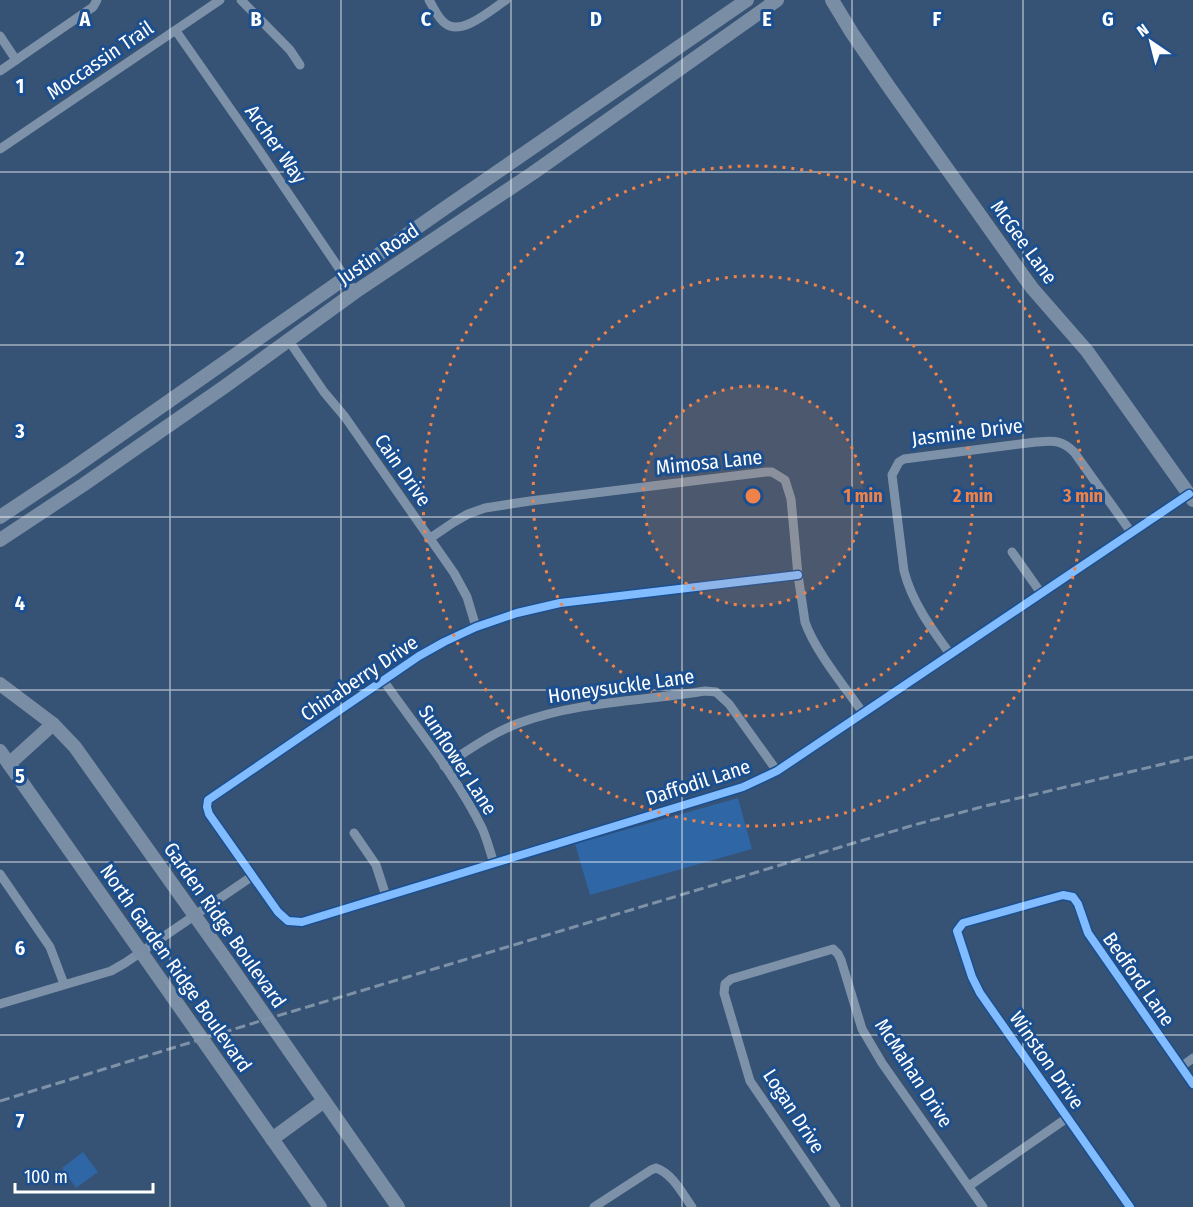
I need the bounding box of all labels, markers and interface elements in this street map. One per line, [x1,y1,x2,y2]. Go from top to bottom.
text: A [79,7,92,31]
text: B [250,7,262,31]
text: C [421,7,432,31]
text: D [590,7,602,31]
text: E [762,7,772,31]
text: F [933,7,942,31]
text: G [1102,7,1114,31]
north arrow [1121,12,1181,72]
street label: Moccassin Trail [42,16,158,104]
text: N [1133,20,1152,41]
text: 1 [16,74,24,98]
street label: Archer Way [240,100,312,188]
street label: McGee Lane [986,195,1062,289]
street label: Justin Road [333,218,423,290]
text: 2 [14,246,25,270]
street label: Jasmine Drive [910,413,1024,451]
text: 3 [14,419,25,443]
street label: Cain Drive [370,429,436,511]
street label: Mimosa Lane [655,444,763,480]
text: 1 min [843,485,883,507]
text: 2 min [952,485,993,507]
text: 3 min [1062,485,1103,507]
centre of rings [743,486,763,506]
text: 4 [15,591,25,615]
street label: Chinaberry Drive [296,630,422,726]
street label: Honeysuckle Lane [546,664,696,708]
street label: Sunflower Lane [414,701,502,819]
street label: Daffodil Lane [643,754,753,810]
text: 5 [15,764,25,788]
street label: Garden Ridge Boulevard [159,838,291,1012]
street label: North Garden Ridge Boulevard [95,860,257,1076]
street label: Bedford Lane [1098,928,1180,1030]
text: 6 [15,936,25,960]
street label: Winston Drive [1005,1007,1089,1113]
street label: McMahan Drive [870,1014,958,1132]
street label: Logan Drive [758,1064,830,1158]
text: 7 [16,1109,25,1133]
scale bar [15,1156,153,1194]
text: 100 m [24,1166,68,1188]

